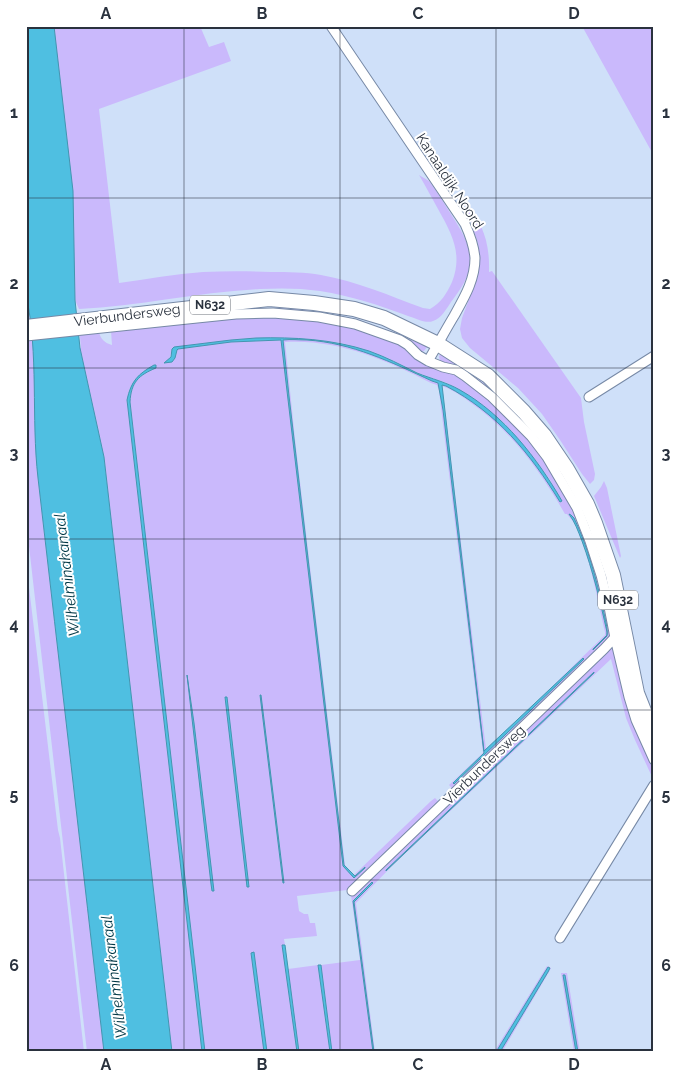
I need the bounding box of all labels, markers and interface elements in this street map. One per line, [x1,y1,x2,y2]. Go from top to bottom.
text: A [101,4,112,23]
text: B [257,4,268,23]
text: C [413,4,424,23]
text: D [568,4,580,23]
text: 1 [10,103,18,122]
text: 1 [662,103,670,122]
street label: Kanaaldijk Noord [413,130,487,232]
text: 2 [9,274,19,293]
text: 2 [661,274,671,293]
road number: N632 [190,296,230,314]
street label: Vierbundersweg [73,301,181,329]
text: 3 [10,444,19,463]
text: 3 [662,444,671,463]
water label: Wilhelminakanaal [51,513,83,637]
road number: N632 [598,590,638,610]
text: 4 [9,615,19,634]
text: 4 [661,615,671,634]
street label: Vierbundersweg [440,722,528,808]
text: 5 [10,785,19,804]
text: 5 [662,785,671,804]
water label: Wilhelminakanaal [98,915,130,1039]
text: 6 [9,956,19,975]
text: 6 [661,956,671,975]
text: A [101,1055,112,1074]
text: B [257,1055,268,1074]
text: C [413,1055,424,1074]
text: D [568,1055,580,1074]

